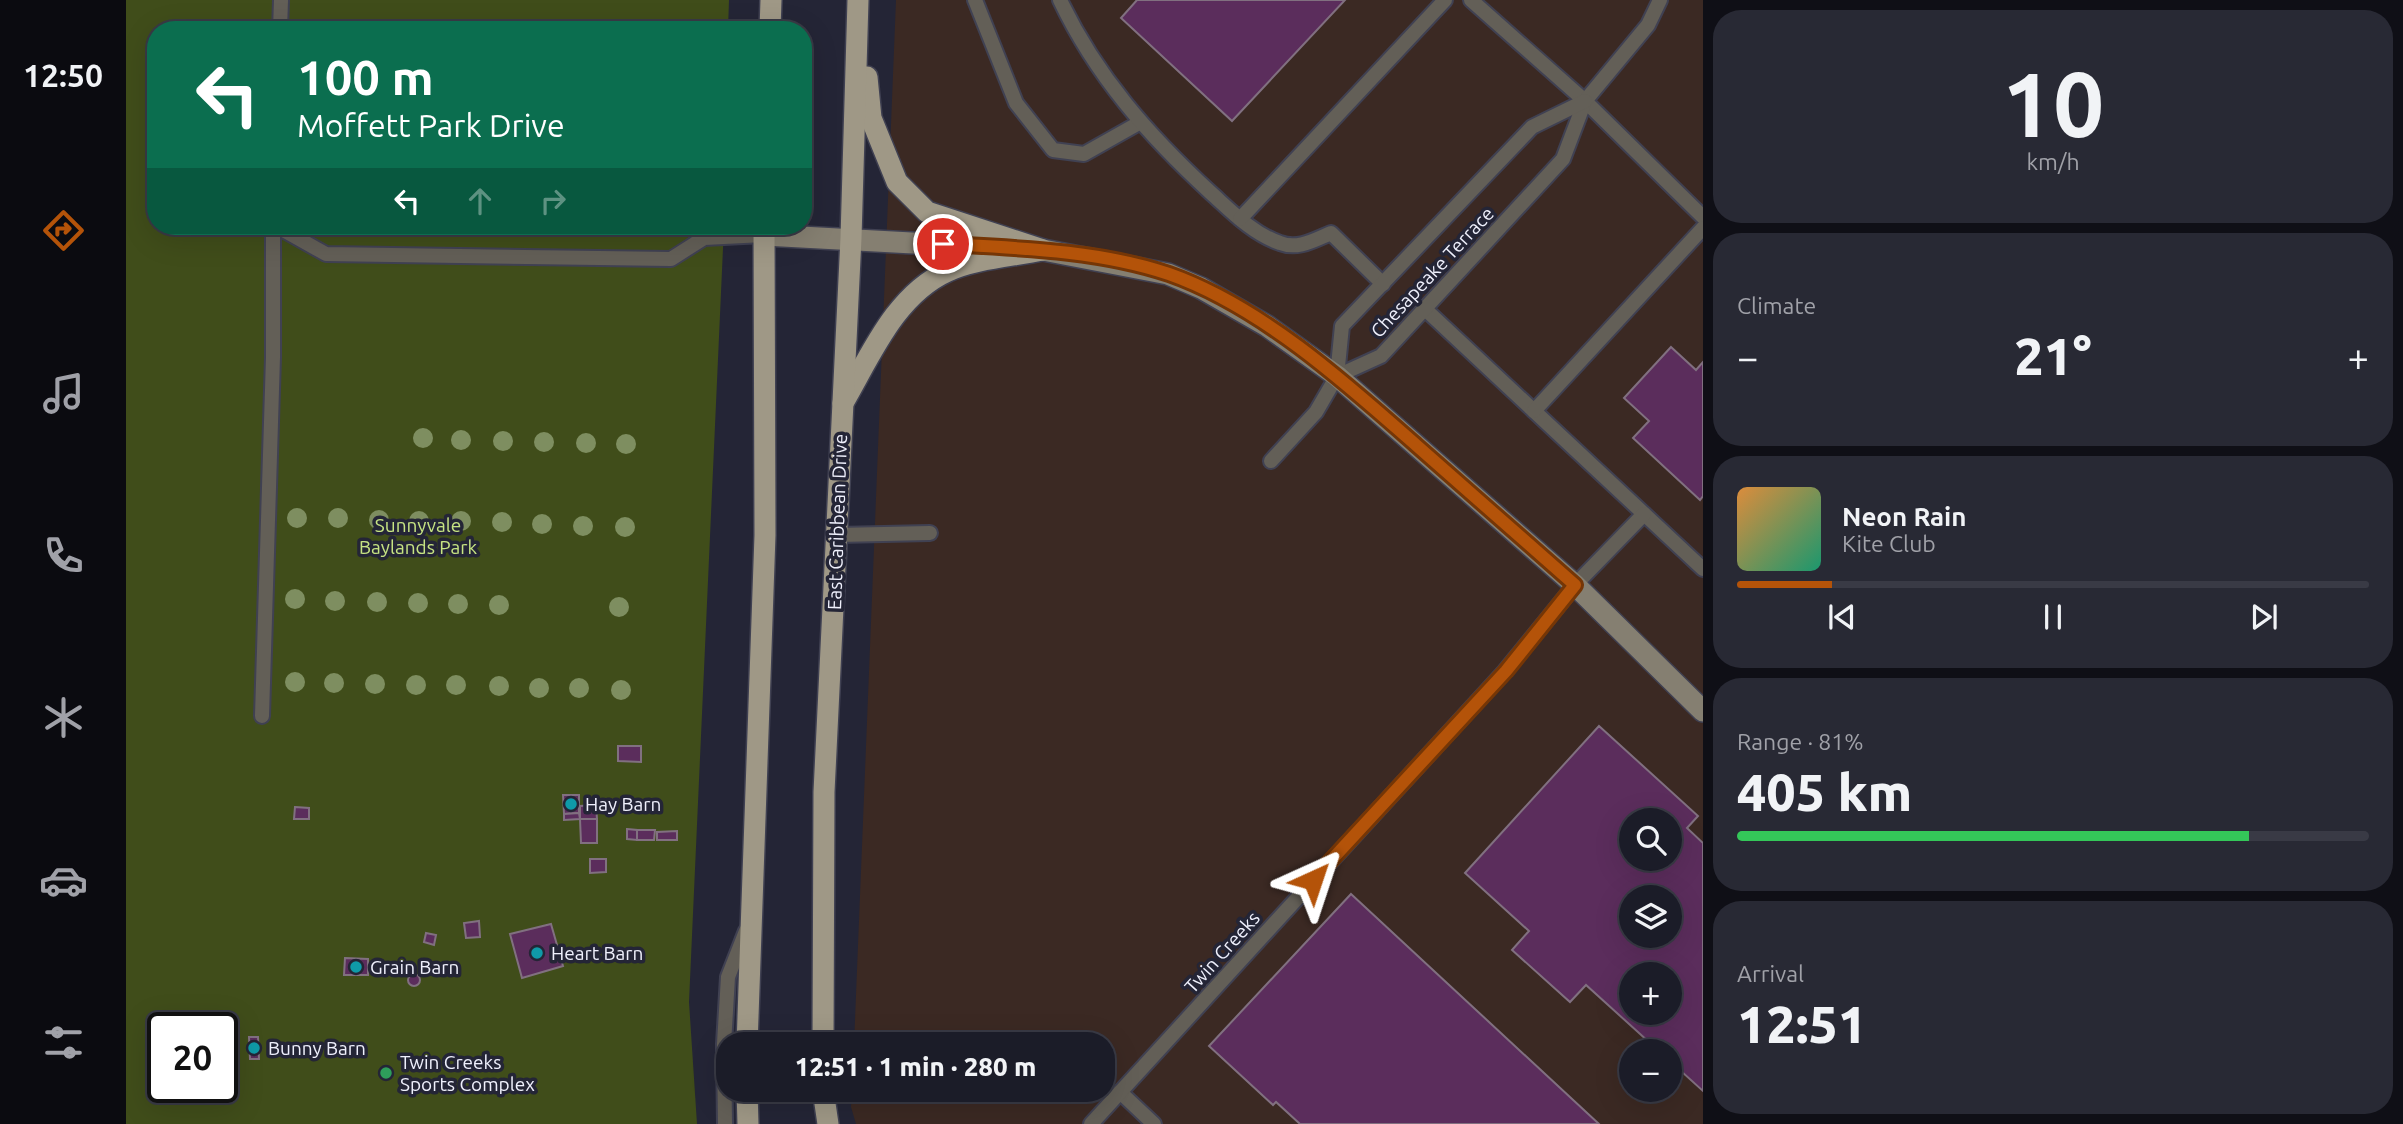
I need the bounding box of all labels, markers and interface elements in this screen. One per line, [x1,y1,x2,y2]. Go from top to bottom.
icon: left [182,49,273,140]
text: 100 m [297,49,434,104]
text: 10 [2002,52,2104,154]
text: 12:50 [23,57,103,93]
text: Moffett Park Drive [297,107,565,143]
text: km/h [2026,149,2080,174]
icon: left [388,182,426,220]
icon: ahead [461,182,499,220]
icon: right [534,182,572,220]
street label: Chesapeake Terrace [1366,202,1498,342]
icon: directions [39,206,88,255]
pin [913,214,973,274]
icon: arrive [924,225,962,263]
text: Climate [1737,293,1816,318]
text: 21° [2014,327,2092,385]
text: − [1737,336,1758,378]
text: + [2348,336,2369,378]
icon: music [39,369,88,418]
street label: East Caribbean Drive [823,434,851,610]
text: Neon Rain [1842,502,1967,531]
park label: Sunnyvale Baylands Park [359,514,477,558]
icon: phone [39,531,88,580]
text: Kite Club [1842,531,1936,556]
icon: previous [1823,598,1861,636]
icon: pause [2034,598,2072,636]
icon: next [2245,598,2283,636]
icon: climate [39,693,88,742]
text: Range · 81% [1737,729,1864,754]
text: 405 km [1737,763,1912,821]
place label: Hay Barn [585,793,661,815]
marker: Hay Barn [563,796,579,812]
map controls [1619,808,1682,1102]
button: search [1619,808,1682,871]
position arrow [1276,843,1350,917]
icon: car [39,856,88,905]
button: layers [1619,885,1682,948]
street label: Twin Creeks [1180,907,1264,997]
place label: Heart Barn [551,942,643,964]
marker: Heart Barn [529,945,545,961]
place label: Grain Barn [370,956,459,978]
marker: Grain Barn [348,959,364,975]
text: Arrival [1737,961,1804,986]
button: + [1619,962,1682,1025]
text: 12:51 [1737,995,1867,1053]
speed limit sign: 20 [147,1012,238,1103]
icon: filters [39,1018,88,1067]
place label: Bunny Barn [268,1037,366,1059]
button: − [1619,1039,1682,1102]
marker: Bunny Barn [246,1040,262,1056]
place label: Twin Creeks Sports Complex [400,1051,535,1095]
text: 12:51 · 1 min · 280 m [795,1052,1036,1081]
marker: Twin Creeks Sports Complex [378,1065,394,1081]

